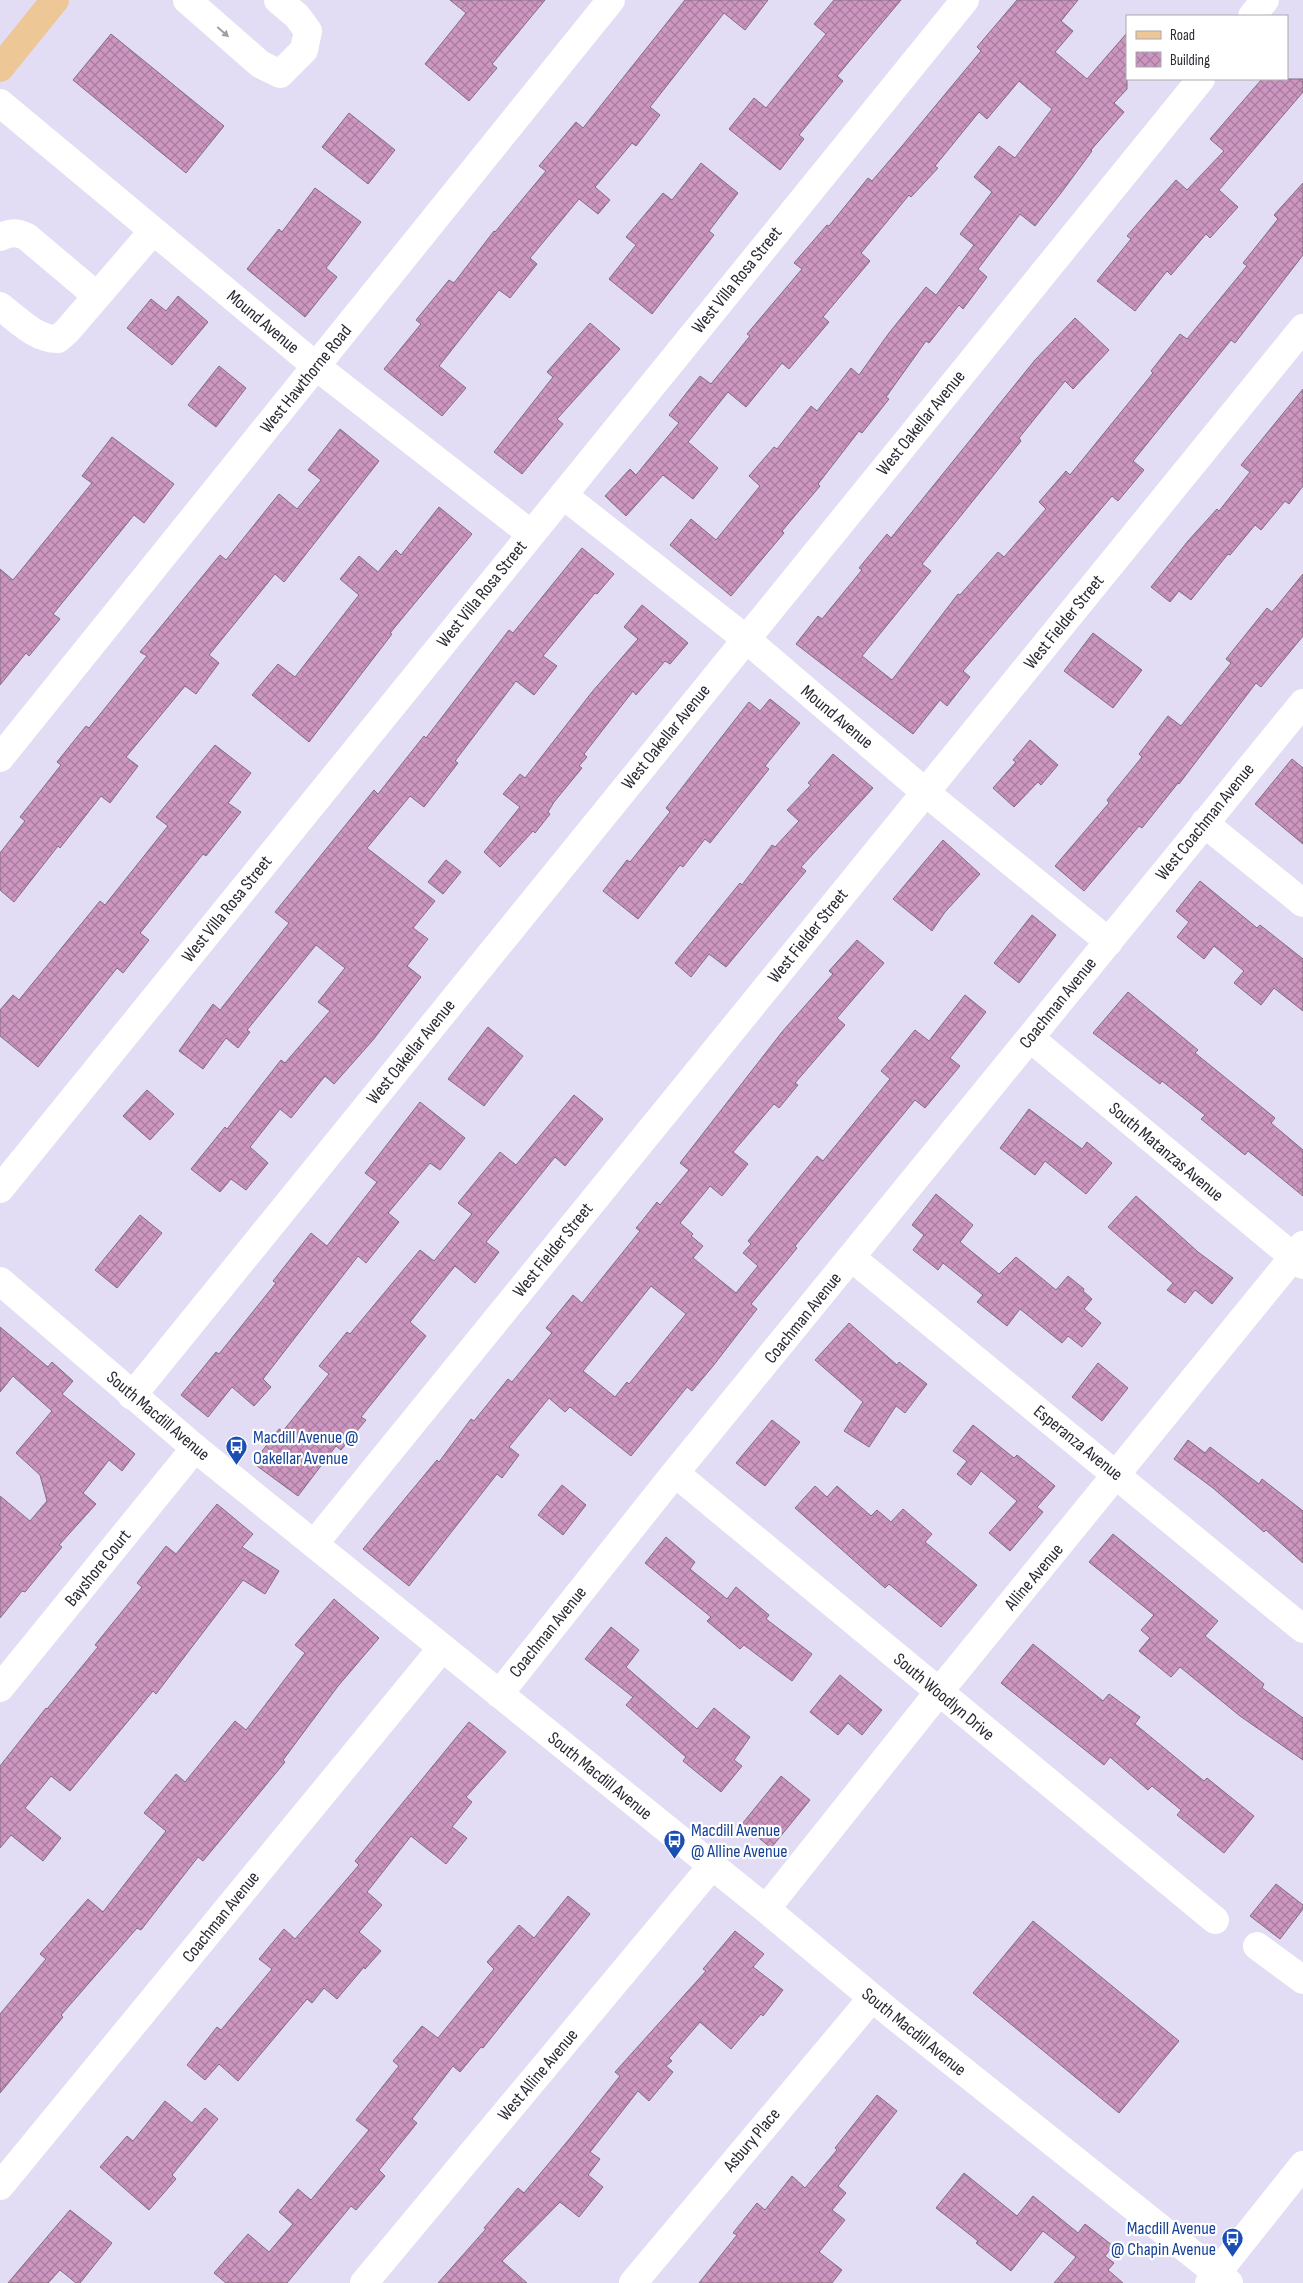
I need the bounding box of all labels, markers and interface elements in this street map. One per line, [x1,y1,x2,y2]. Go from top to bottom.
legend [1126,15,1288,80]
one-way arrow [217,26,229,38]
text: Road [1170,26,1195,45]
text: Building [1170,51,1210,70]
street label: West Villa Rosa Street [688,222,787,338]
street label: Mound Avenue [223,286,303,358]
street label: West Hawthorne Road [256,321,356,437]
street label: West Oakellar Avenue [872,366,970,480]
street label: West Villa Rosa Street [433,536,532,652]
street label: West Fielder Street [1020,570,1109,673]
street label: West Oakellar Avenue [617,680,715,794]
street label: Mound Avenue [797,681,877,753]
street label: West Coachman Avenue [1151,759,1259,885]
street label: West Villa Rosa Street [178,851,277,967]
street label: West Fielder Street [764,884,853,987]
street label: Coachman Avenue [1015,953,1101,1053]
street label: West Oakellar Avenue [362,995,460,1109]
street label: South Matanzas Avenue [1104,1098,1228,1206]
street label: West Fielder Street [509,1198,598,1301]
street label: Coachman Avenue [760,1268,846,1368]
street label: South Macdill Avenue [102,1367,214,1465]
street label: Esperanza Avenue [1029,1401,1127,1485]
place label: Macdill Avenue @ Oakellar Avenue [253,1427,358,1469]
bus stop icon: Macdill Avenue @ Oakellar Avenue [225,1435,249,1466]
street label: Bayshore Court [61,1525,136,1611]
street label: Alline Avenue [1000,1540,1068,1615]
street label: Coachman Avenue [505,1582,591,1682]
street label: South Woodlyn Drive [889,1649,999,1745]
street label: South Macdill Avenue [544,1728,656,1824]
place label: Macdill Avenue @ Alline Avenue [691,1820,787,1862]
bus stop icon: Macdill Avenue @ Alline Avenue [663,1828,687,1859]
street label: Coachman Avenue [178,1867,264,1967]
street label: South Macdill Avenue [858,1984,970,2080]
street label: West Alline Avenue [493,2025,583,2125]
street label: Asbury Place [719,2104,785,2177]
place label: Macdill Avenue @ Chapin Avenue [1111,2218,1216,2260]
bus stop icon: Macdill Avenue @ Chapin Avenue [1220,2226,1244,2257]

